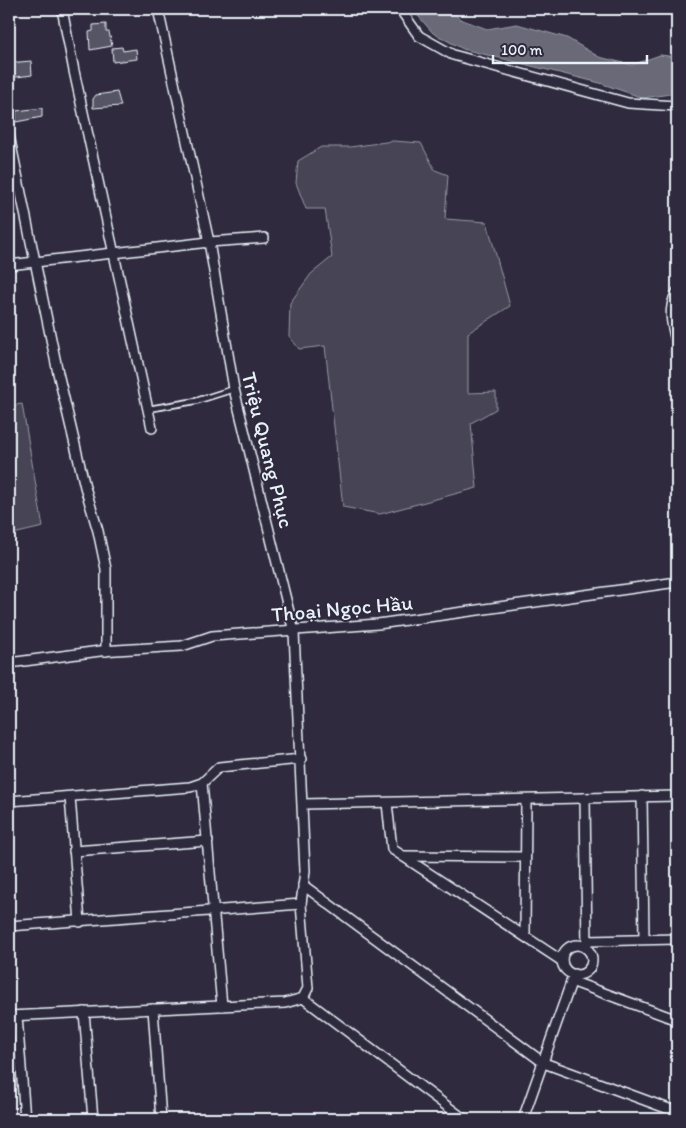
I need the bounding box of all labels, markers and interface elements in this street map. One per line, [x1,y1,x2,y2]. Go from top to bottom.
scale bar [493,32,647,64]
text: 100 m [501,41,543,59]
street label: Triệu Quang Phục [237,369,299,531]
street label: Thoại Ngọc Hầu [270,589,414,627]

